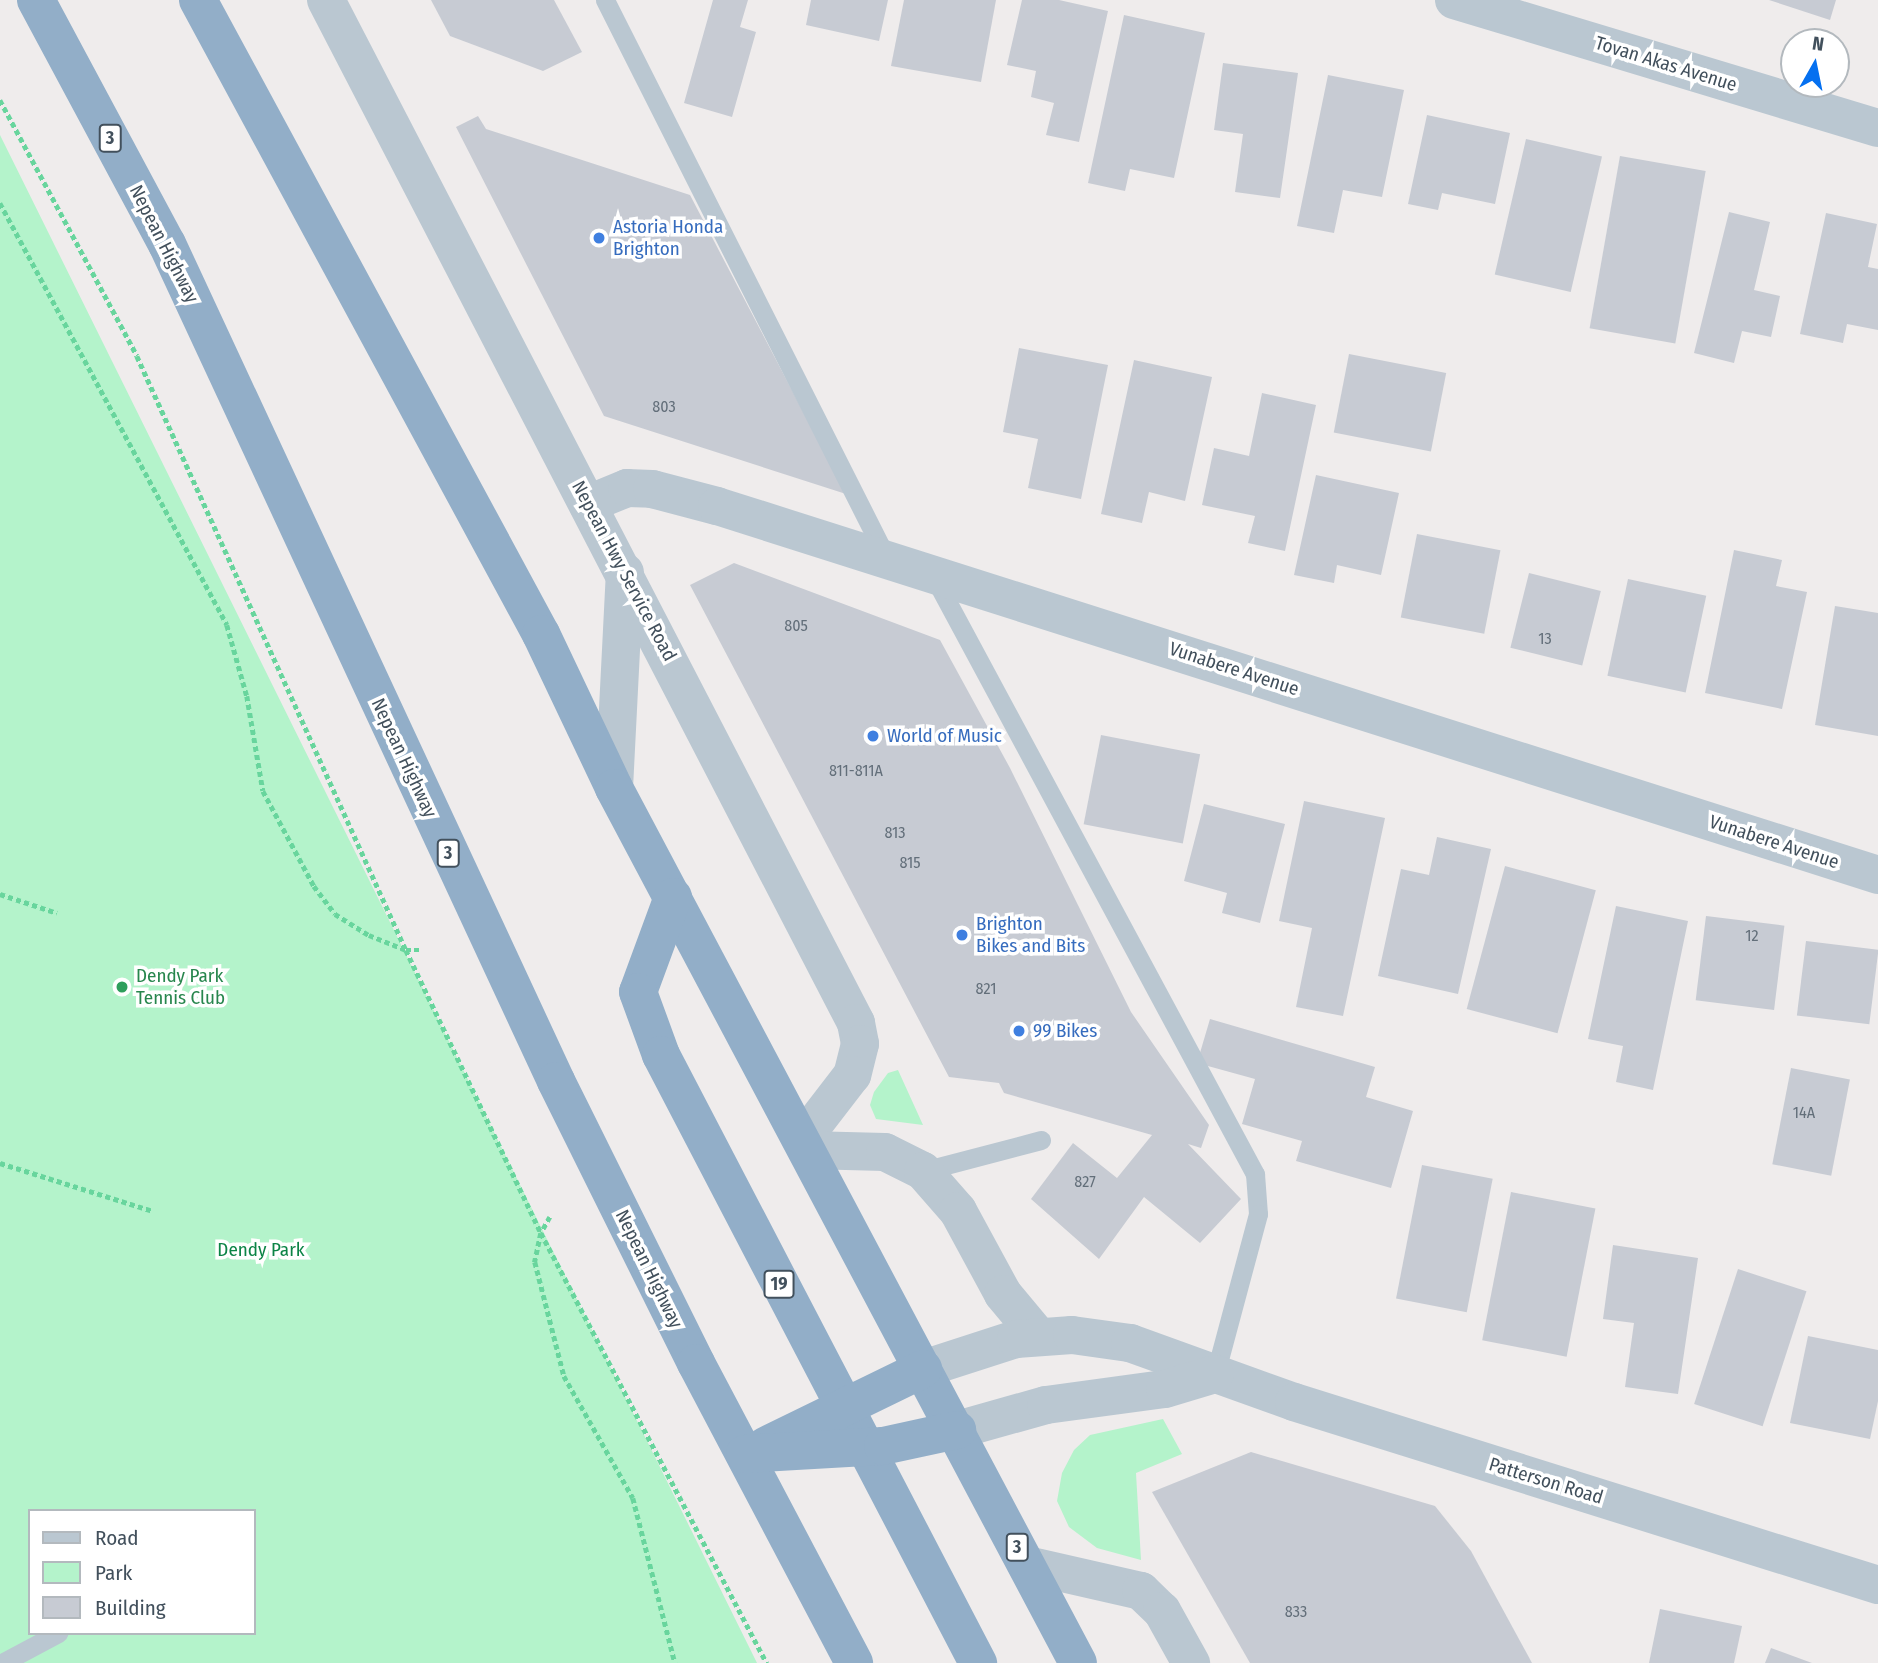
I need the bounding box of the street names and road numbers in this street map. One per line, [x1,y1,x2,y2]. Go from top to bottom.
street label: Tovan Akas Avenue [1592,32,1740,96]
road number: 3 [98,124,122,153]
street label: Nepean Highway [125,181,203,307]
street label: Nepean Hwy Service Road [567,477,681,665]
street label: Vunabere Avenue [1166,637,1302,701]
street label: Nepean Highway [366,695,442,821]
street label: Vunabere Avenue [1706,810,1842,874]
road number: 3 [436,838,460,868]
street label: Nepean Highway [610,1206,688,1332]
road number: 19 [763,1269,795,1298]
street label: Patterson Road [1486,1453,1606,1509]
road number: 3 [1005,1532,1029,1562]

